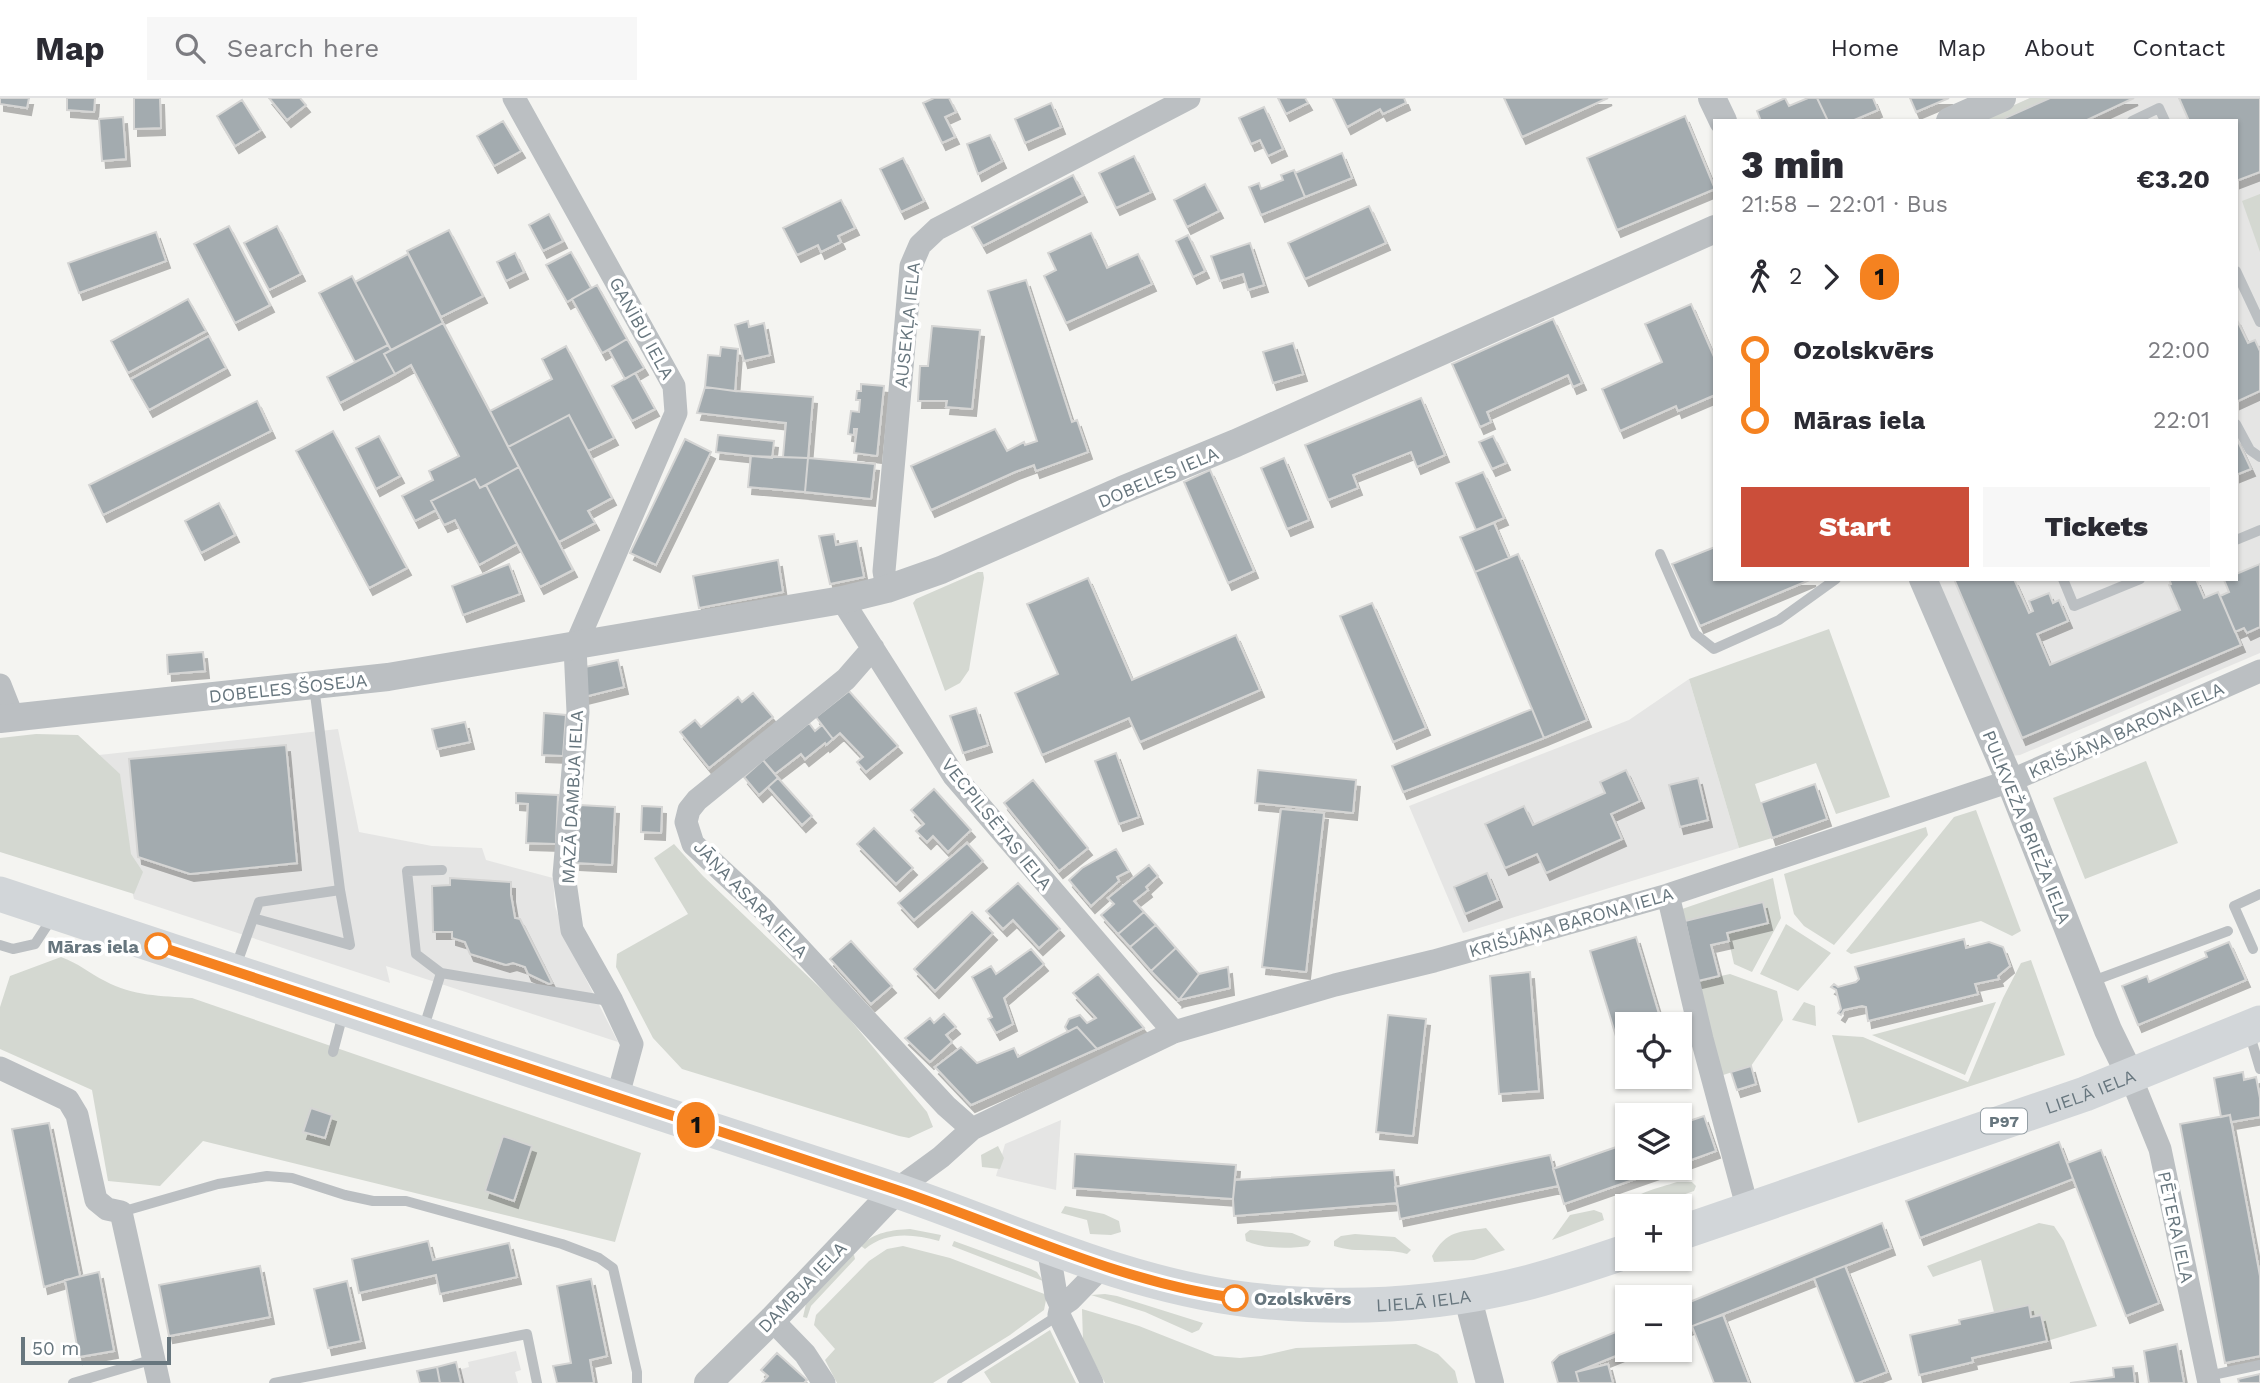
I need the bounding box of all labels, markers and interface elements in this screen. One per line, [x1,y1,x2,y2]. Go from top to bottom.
search box [147,17,637,80]
text: Map [35,29,105,68]
icon: search [171,29,209,67]
text: Search here [227,33,379,63]
text: Home [1831,34,1899,62]
text: Map [1937,34,1986,62]
text: About [2024,34,2094,62]
text: Contact [2132,34,2225,62]
text: 3 min [1741,143,1844,187]
text: €3.20 [2137,164,2210,194]
text: 21:58 – 22:01 · Bus [1741,191,1948,218]
icon: walk [1741,258,1779,296]
icon: forward [1812,258,1850,296]
street label: AUSEKĻA IELA [890,261,924,389]
text: 2 [1789,263,1802,290]
text: 1 [1874,263,1885,291]
street label: GANĪBU IELA [605,273,679,383]
text: Ozolskvērs [1793,335,1934,365]
text: 22:00 [2148,337,2210,364]
text: Māras iela [1793,405,1925,435]
text: 22:01 [2153,407,2210,434]
street label: DOBELES IELA [1094,442,1222,512]
button: Start [1741,487,1969,567]
button: Tickets [1983,487,2210,567]
street label: DOBELES ŠOSEJA [208,669,368,707]
street label: KRIŠJĀŅA BARONA IELA [2025,677,2227,783]
street label: MAZĀ DAMBJA IELA [557,709,587,884]
street label: PULKVEŽA BRIEŽA IELA [1979,727,2075,927]
street label: VECPILSĒTAS IELA [937,754,1057,894]
street label: JĀŅA ASARA IELA [690,836,813,962]
street label: KRIŠJĀŅA BARONA IELA [1466,883,1676,961]
marker: Māras iela [145,933,171,959]
place label: Māras iela [47,936,140,957]
map controls [1615,1012,1692,1362]
button: locate [1615,1012,1692,1089]
street label: LIELĀ IELA [2042,1064,2139,1117]
line badge: 1 [673,1102,719,1148]
button: layers [1615,1103,1692,1180]
road number: P97 [1981,1108,2027,1134]
text: 1 [691,1111,701,1139]
street label: PĒTERA IELA [2154,1169,2198,1285]
button: + [1615,1194,1692,1271]
street label: DAMBJA IELA [753,1237,851,1337]
street label: LIELĀ IELA [1376,1284,1472,1315]
marker: Ozolskvērs [1222,1285,1248,1311]
button: − [1615,1285,1692,1362]
place label: Ozolskvērs [1254,1288,1352,1309]
scale bar [21,1334,172,1366]
text: 50 m [32,1337,79,1360]

